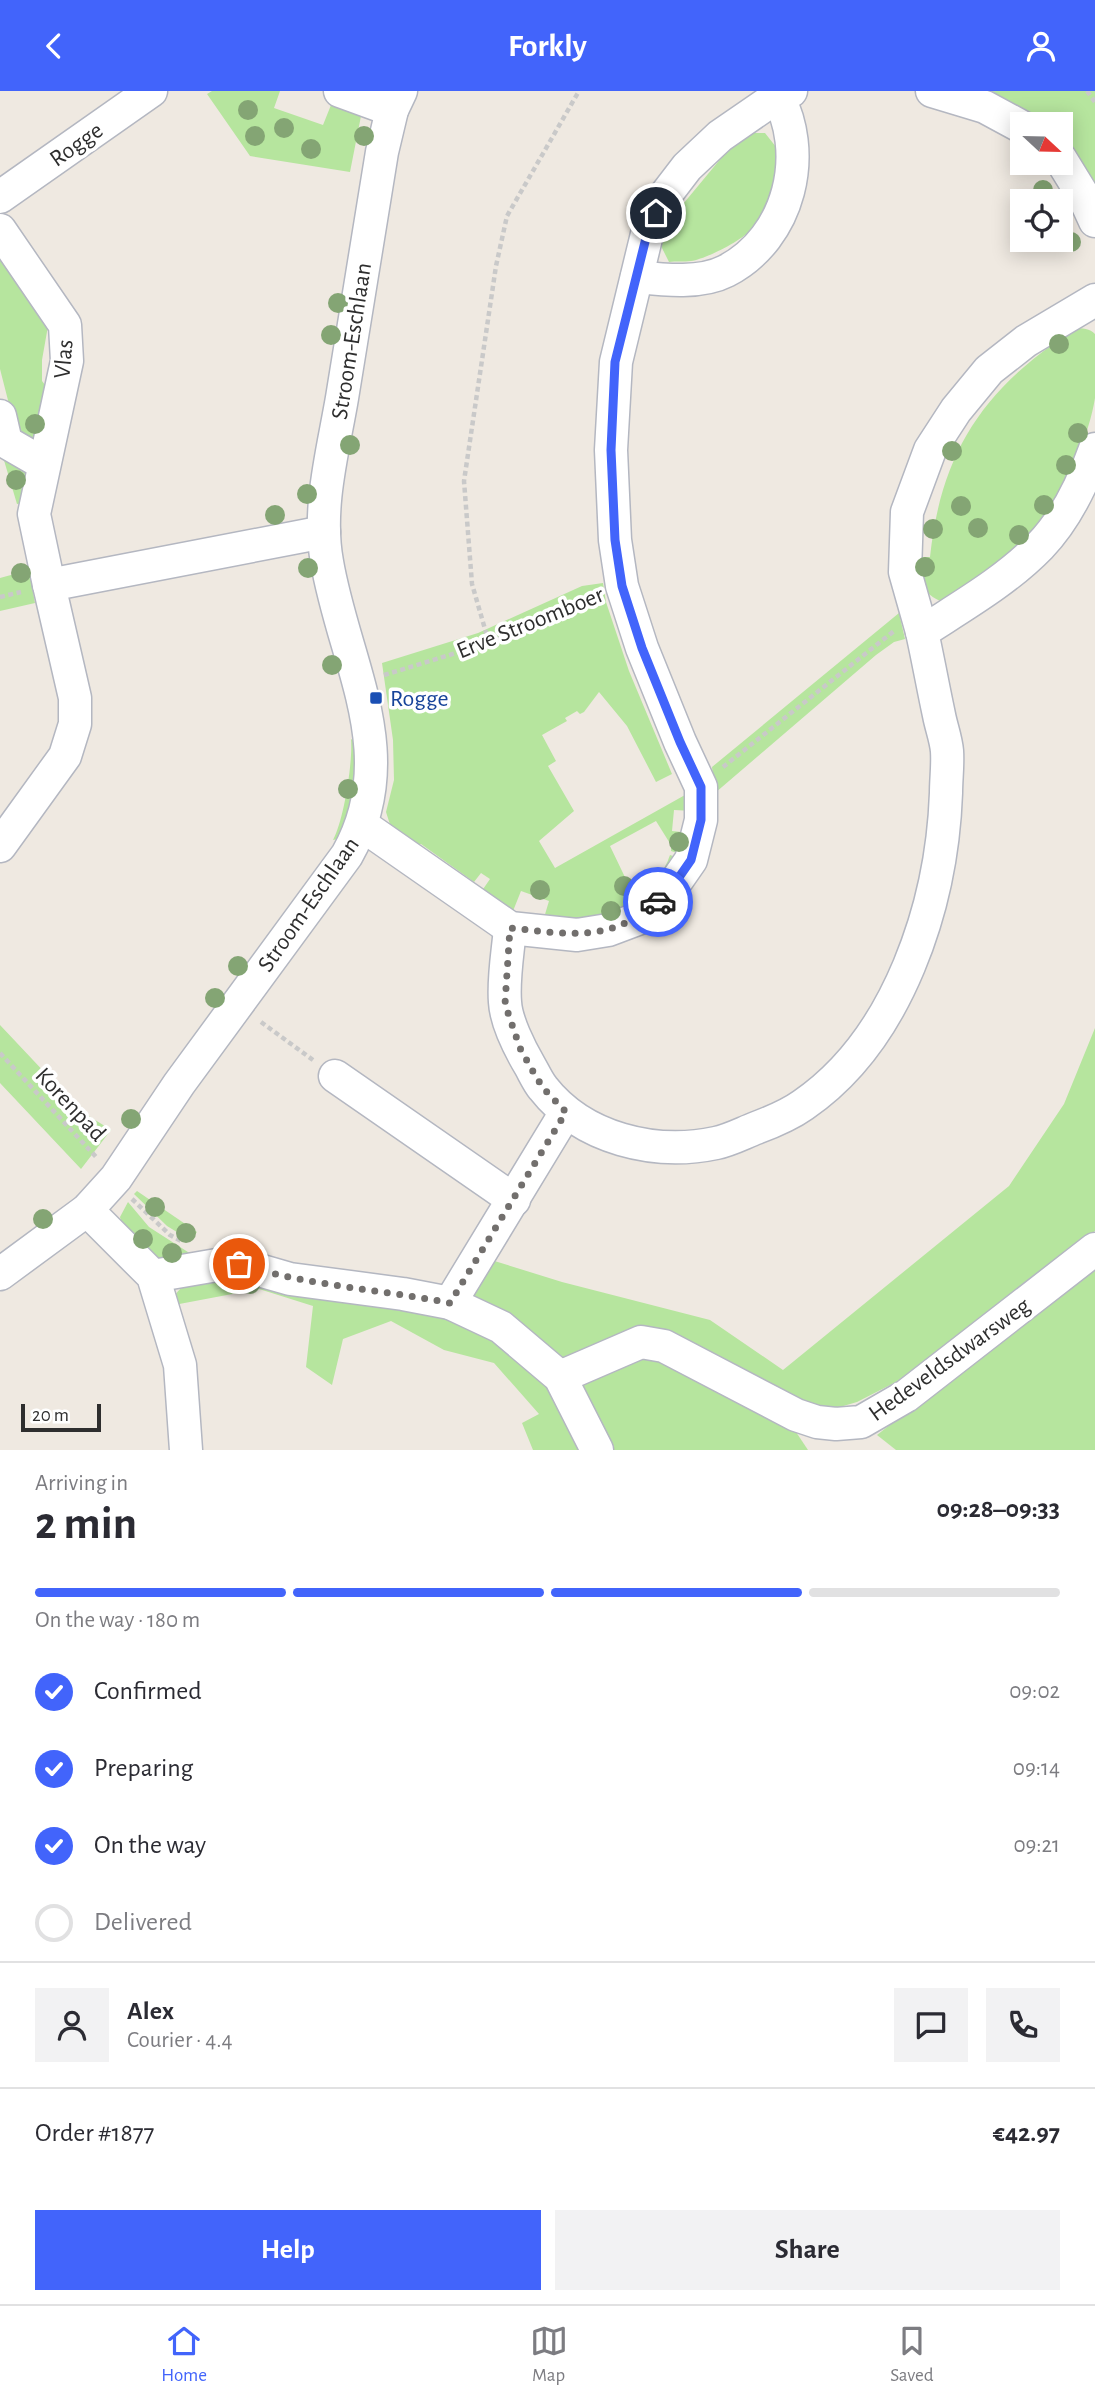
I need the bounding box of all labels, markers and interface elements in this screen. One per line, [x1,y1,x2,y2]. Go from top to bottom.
icon: back [35,27,73,65]
icon: person [1022,27,1060,65]
text: Forkly [508,30,587,62]
north arrow [1010,112,1073,175]
map controls [1010,112,1073,252]
street label: Rogge [46,118,107,171]
pin [626,183,686,243]
button: locate [1010,189,1073,252]
icon: home [637,194,675,232]
street label: Stroom-Eschlaan [328,261,376,421]
street label: Vlas [50,339,78,380]
street label: Erve Stroomboer [453,582,608,663]
place label: Rogge [390,687,449,711]
marker: Rogge [368,690,384,706]
street label: Stroom-Eschlaan [254,833,364,976]
courier [623,867,693,937]
icon: car [639,883,677,921]
street label: Korenpad [30,1063,110,1146]
pin [209,1234,269,1294]
icon: bag [220,1245,258,1283]
street label: Hedeveldsdwarsweg [865,1293,1035,1426]
scale bar [21,1401,102,1433]
text: 20 m [32,1406,69,1425]
text: Arriving in [35,1472,128,1495]
text: 09:28–09:33 [936,1496,1060,1522]
text: 2 min [35,1501,137,1547]
text: On the way · 180 m [35,1609,200,1632]
icon: check [35,1673,73,1711]
text: Confirmed [94,1678,202,1704]
text: 09:02 [1009,1680,1060,1703]
icon: check [35,1750,73,1788]
text: Preparing [94,1755,193,1781]
text: 09:14 [1013,1757,1060,1780]
icon: check [35,1827,73,1865]
text: On the way [94,1832,206,1858]
text: 09:21 [1013,1834,1060,1857]
text: Delivered [94,1909,192,1935]
button: person [35,1988,109,2062]
button: chat [894,1988,968,2062]
button: phone [986,1988,1060,2062]
text: Alex [127,1998,174,2024]
text: Courier · 4.4 [127,2029,233,2052]
text: Order #1877 [35,2120,154,2146]
text: €42.97 [993,2120,1060,2146]
button: Help [35,2210,541,2290]
button: Share [555,2210,1060,2290]
tab: Home [161,2322,207,2387]
tab: Map [530,2322,568,2387]
tab: Saved [890,2322,934,2387]

